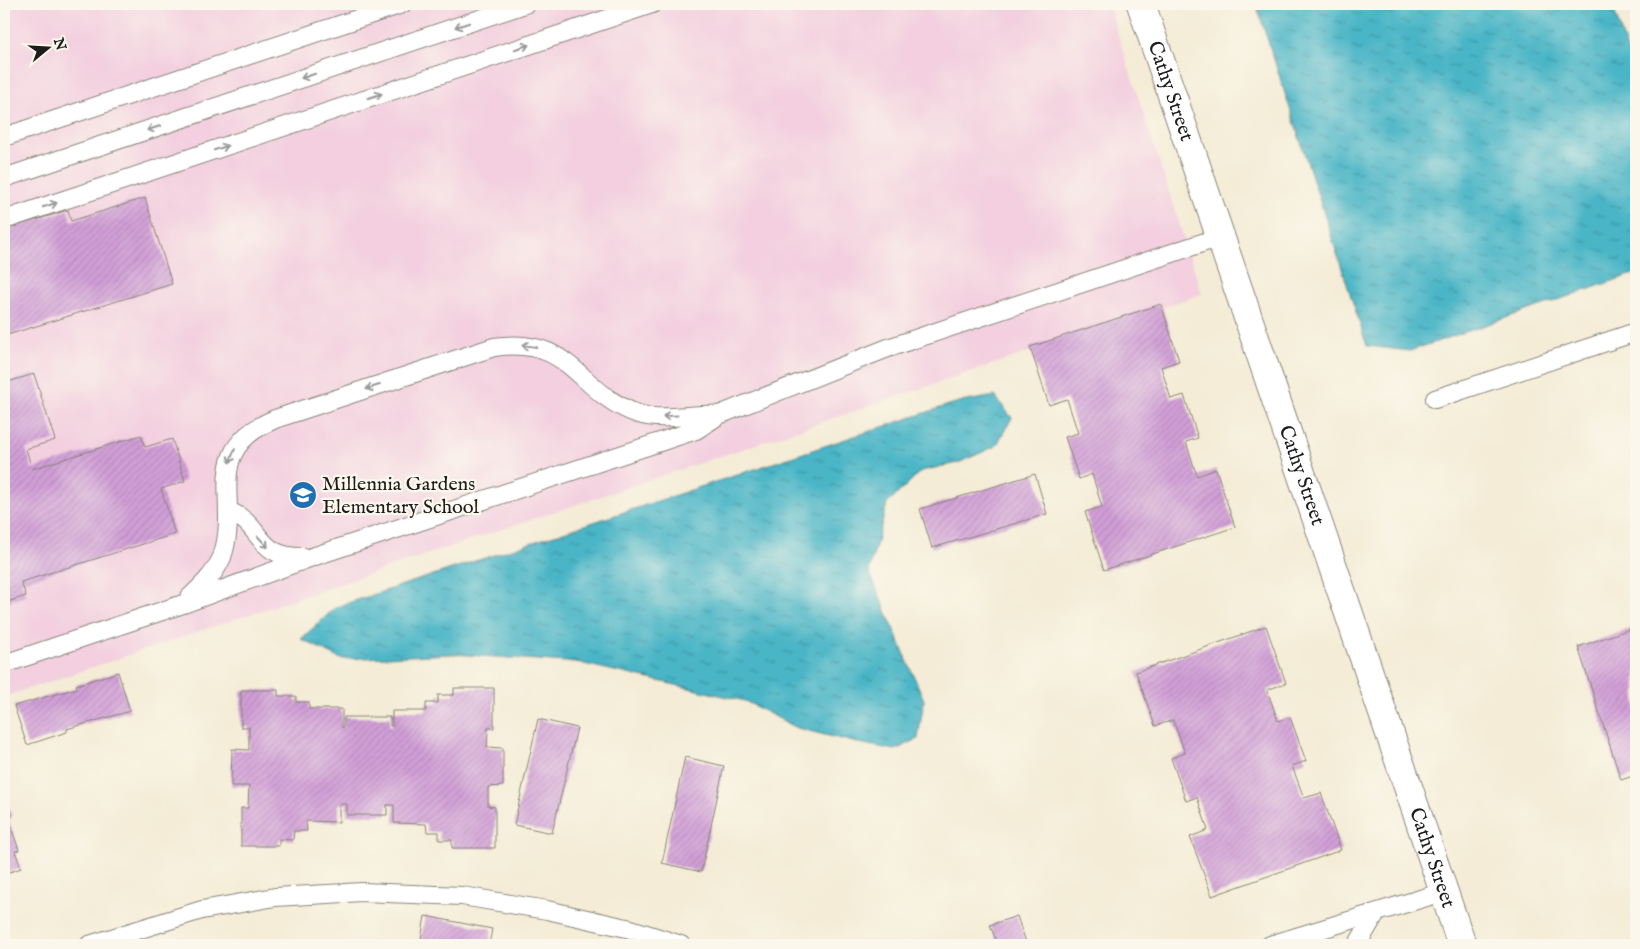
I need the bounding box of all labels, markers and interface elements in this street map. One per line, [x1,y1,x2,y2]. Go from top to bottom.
one-way arrow [455,21,471,30]
north arrow [22,22,72,72]
text: N [49,35,70,53]
street label: Cathy Street [1142,38,1199,145]
one-way arrow [514,42,530,51]
one-way arrow [301,72,317,82]
one-way arrow [367,91,382,100]
one-way arrow [147,124,162,133]
one-way arrow [212,143,228,152]
one-way arrow [42,200,57,209]
one-way arrow [522,341,538,351]
one-way arrow [366,383,382,392]
one-way arrow [662,412,678,421]
street label: Cathy Street [1273,422,1330,529]
one-way arrow [227,448,237,463]
place label: Millennia Gardens Elementary School [322,472,480,520]
school or university icon: Millennia Gardens Elementary School [288,480,318,510]
one-way arrow [257,536,269,548]
street label: Cathy Street [1404,804,1461,911]

